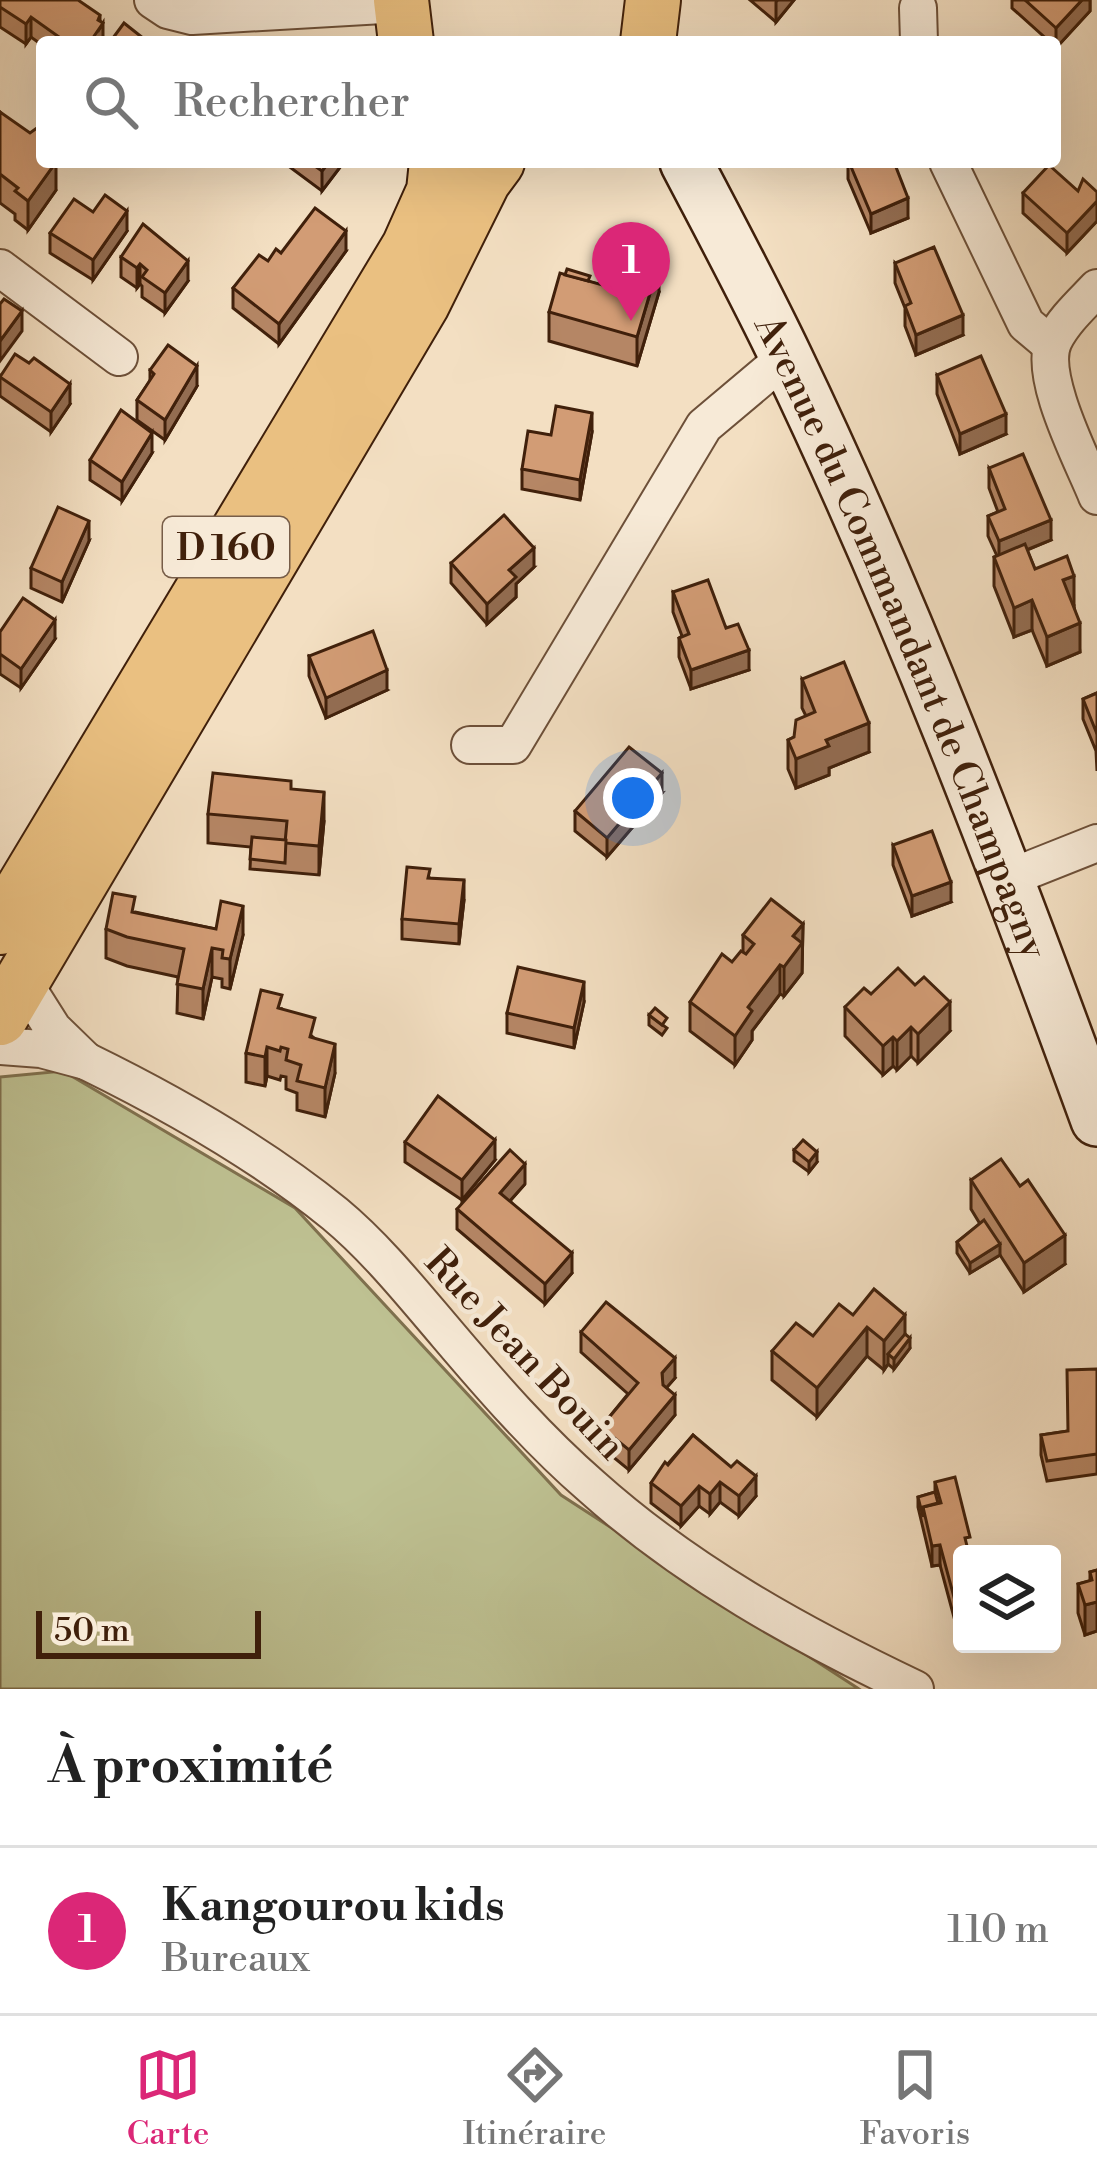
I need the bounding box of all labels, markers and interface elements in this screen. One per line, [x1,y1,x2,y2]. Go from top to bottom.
search box [36,36,1061,168]
icon: search [78,69,144,135]
text: Rechercher [174,74,410,131]
pin: 1 [592,222,670,321]
street label: Avenue du Commandant de Champagny [742,307,1058,967]
road number: D 160 [163,517,289,577]
your location [603,768,663,828]
street label: Rue Jean Bouin [414,1239,635,1471]
map controls [953,1545,1061,1653]
button: layers [953,1545,1061,1653]
scale bar [36,1605,261,1658]
text: 50 m [54,1611,130,1652]
text: À proximité [48,1735,333,1799]
text: Kangourou kids [162,1878,504,1935]
text: 1 [78,1906,96,1955]
text: 110 m [947,1906,1049,1955]
text: Bureaux [162,1935,310,1984]
tab: Carte [127,2042,209,2155]
tab: Itinéraire [463,2042,606,2155]
tab: Favoris [860,2042,970,2155]

